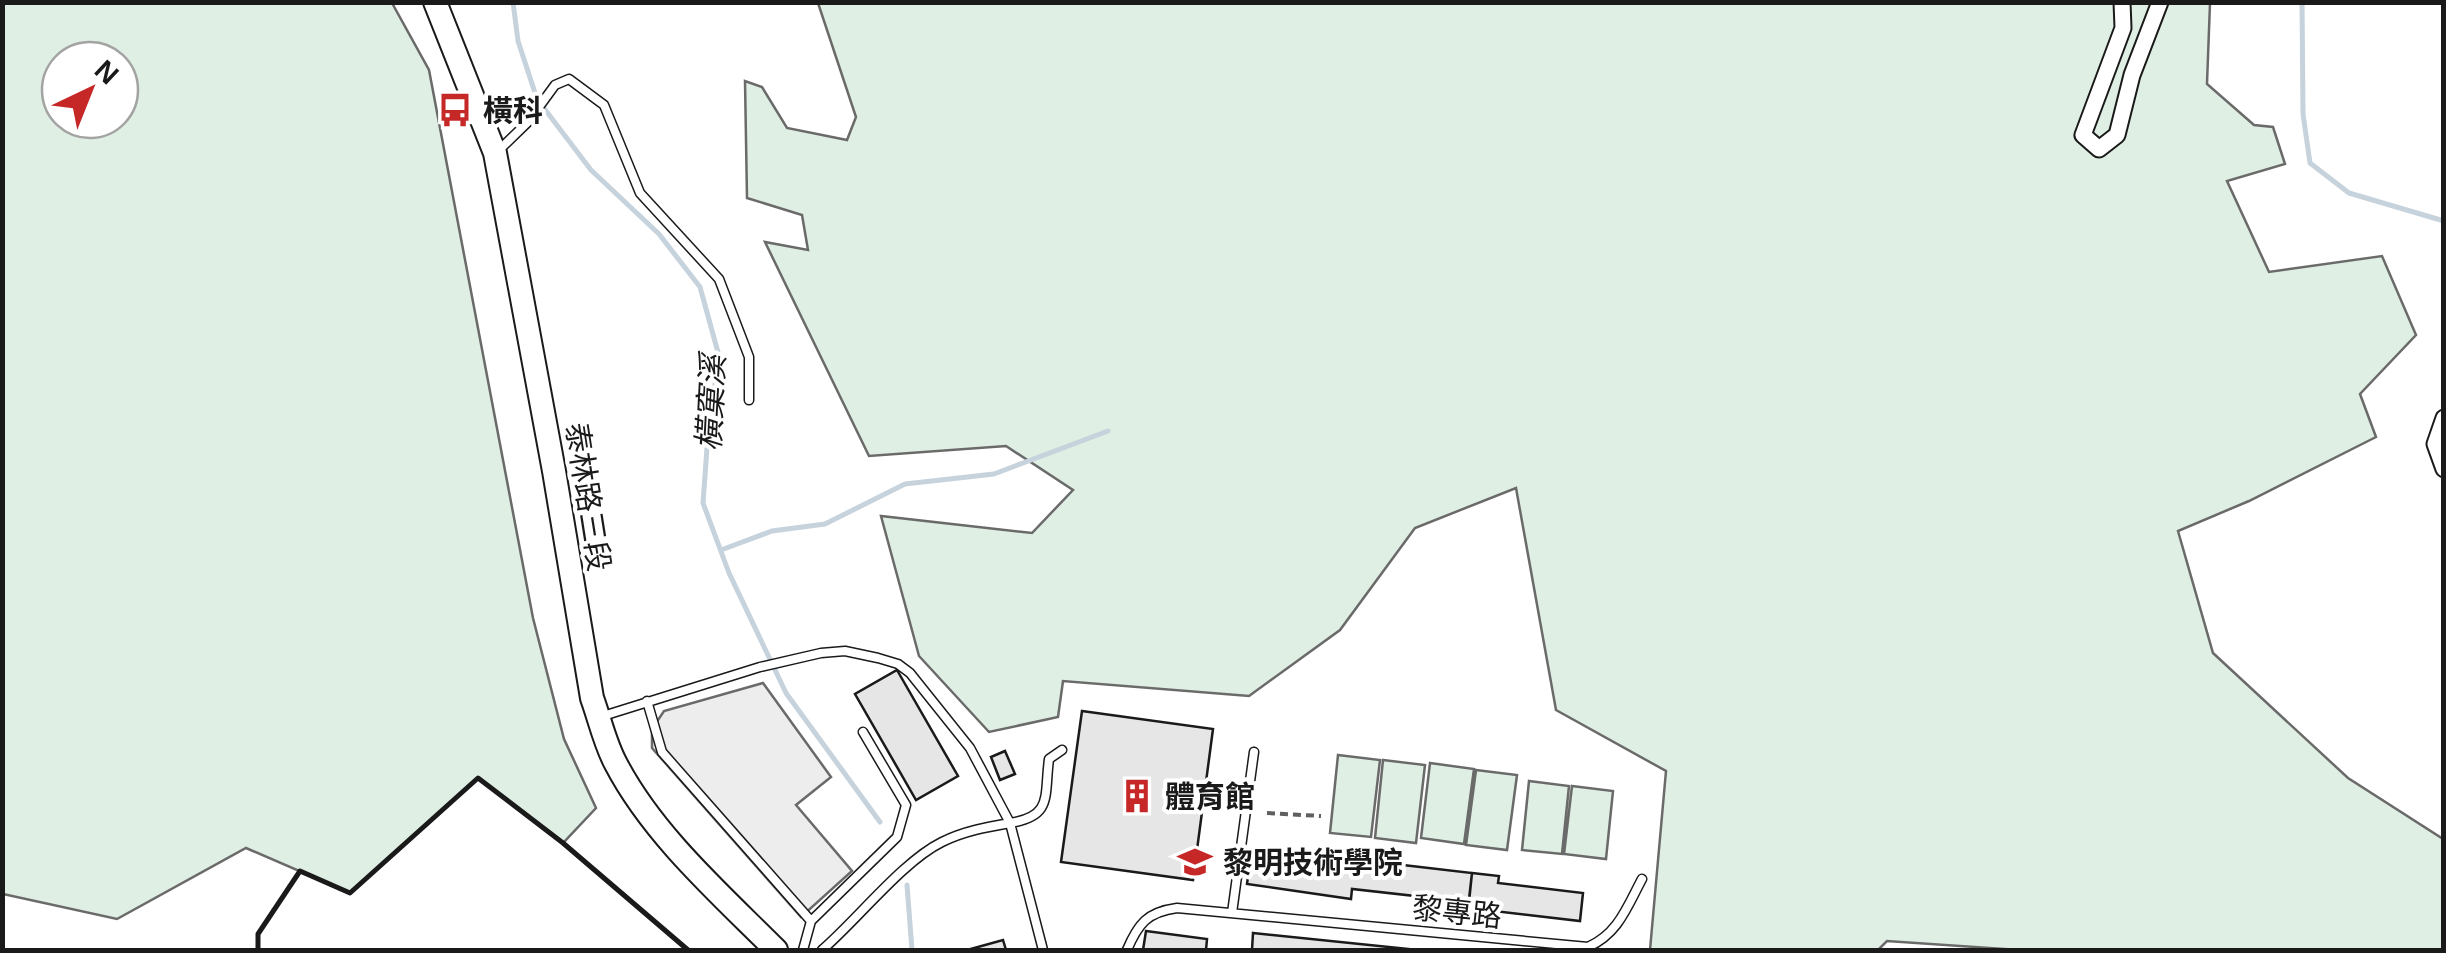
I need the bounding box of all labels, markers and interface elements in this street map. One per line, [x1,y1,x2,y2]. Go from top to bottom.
north arrow [40,40,140,140]
text: N [89,54,125,90]
bus stop icon: 橫科 [436,91,474,129]
place label: 橫科 [483,94,543,127]
water label: 橫窠溪 [691,350,732,452]
street label: 泰林路三段 [560,420,616,574]
building icon: 體育館 [1118,777,1156,815]
place label: 體育館 [1165,780,1255,813]
school or university icon: 黎明技術學院 [1176,843,1214,881]
place label: 黎明技術學院 [1223,846,1403,879]
street label: 黎專路 [1411,891,1503,933]

